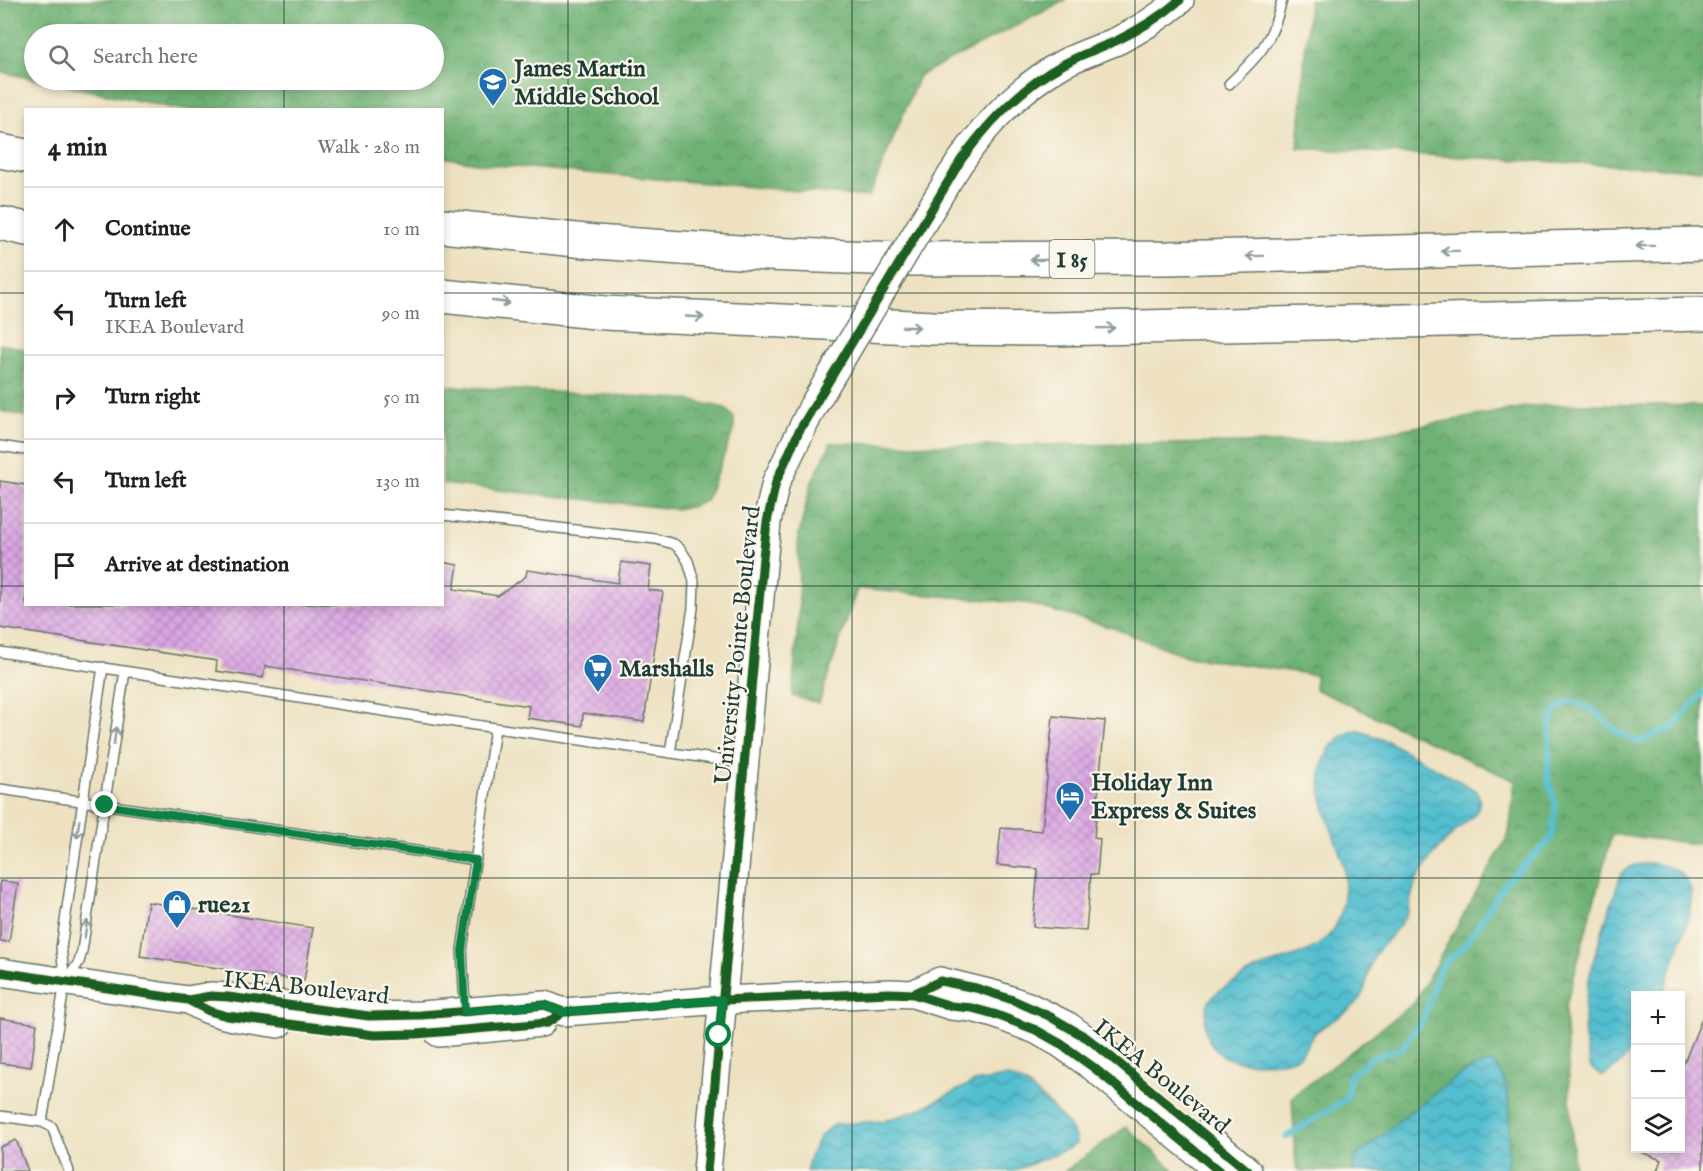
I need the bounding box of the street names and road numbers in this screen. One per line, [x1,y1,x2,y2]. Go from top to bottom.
road number: I 85 [1050,240,1094,278]
street label: University Pointe Boulevard [708,504,769,786]
street label: IKEA Boulevard [221,964,391,1013]
street label: IKEA Boulevard [1086,1013,1236,1142]

